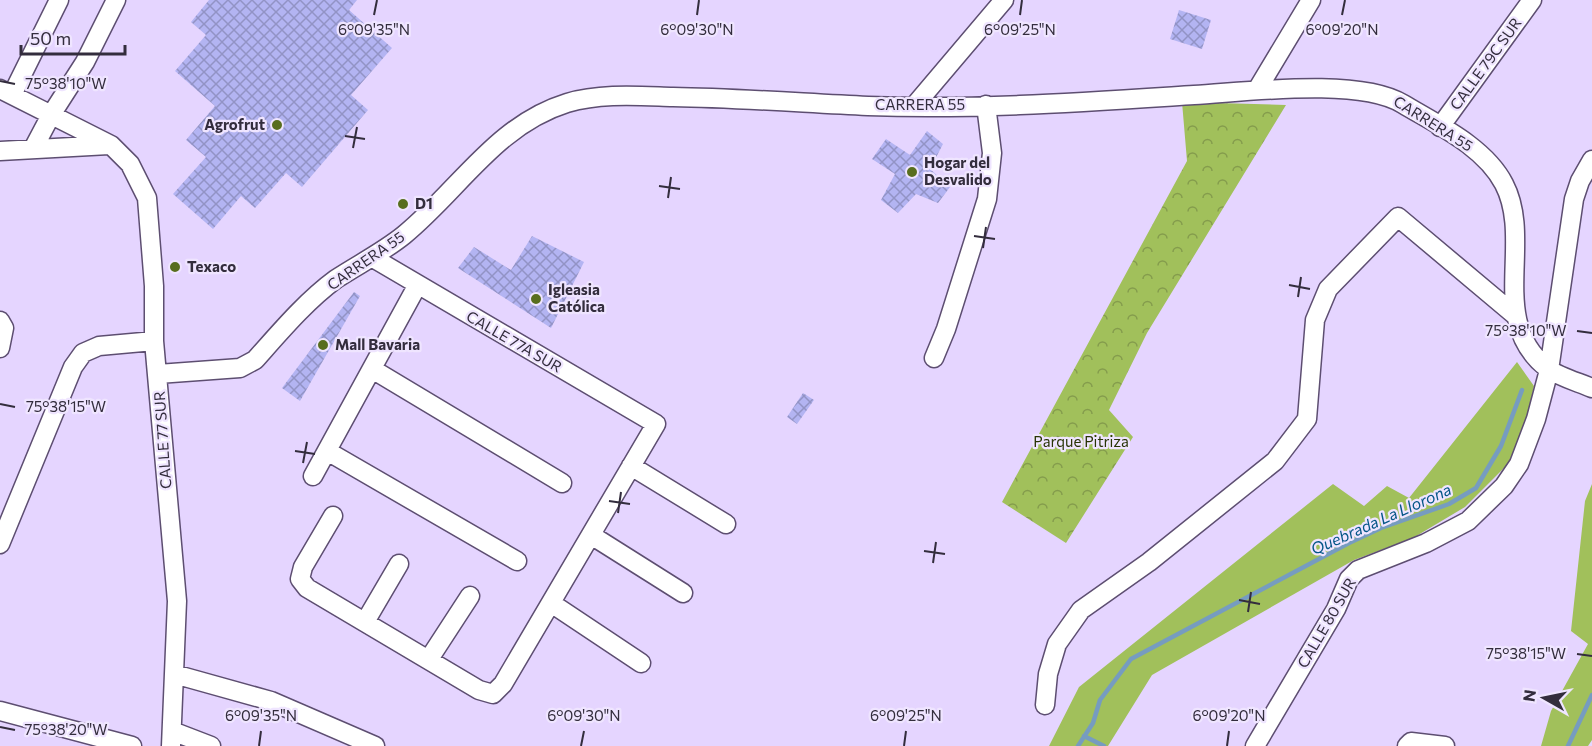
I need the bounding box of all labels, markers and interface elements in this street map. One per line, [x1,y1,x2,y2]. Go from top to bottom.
street label: CALLE 79C SUR [1446,14,1525,113]
scale bar [21,18,124,56]
text: 6°09'35"N [338,20,410,38]
text: 6°09'30"N [660,20,734,38]
text: 6°09'25"N [984,20,1056,38]
text: 6°09'20"N [1305,20,1379,38]
text: 50 m [30,27,71,49]
text: 75°38'10"W [25,74,107,92]
street label: CARRERA 55 [1391,92,1477,155]
street label: CARRERA 55 [875,95,965,113]
place label: Agrofrut [204,115,265,133]
marker: Agrofrut [270,118,284,132]
place label: Hogar del Desvalido [924,153,992,188]
marker: Hogar del Desvalido [905,165,919,179]
place label: D1 [415,194,433,212]
marker: D1 [396,197,410,211]
street label: CARRERA 55 [323,227,408,293]
place label: Texaco [187,257,236,275]
marker: Texaco [168,260,182,274]
place label: Igleasia Católica [548,280,605,315]
marker: Igleasia Católica [529,292,543,306]
street label: CALLE 77A SUR [464,307,565,376]
text: 75°38'10"W [1485,321,1567,339]
place label: Mall Bavaria [335,335,420,353]
marker: Mall Bavaria [316,338,330,352]
street label: CALLE 77 SUR [150,391,174,490]
text: 75°38'15"W [26,397,106,415]
park label: Parque Pitriza [1033,432,1129,450]
water label: Quebrada La Llorona [1308,479,1454,558]
street label: CALLE 80 SUR [1293,574,1359,671]
text: 75°38'15"W [1486,644,1566,662]
north arrow [1514,668,1574,728]
text: N [1518,688,1539,703]
text: 6°09'35"N [225,706,297,724]
text: 6°09'30"N [547,706,621,724]
text: 6°09'25"N [870,706,942,724]
text: 6°09'20"N [1192,706,1266,724]
text: 75°38'20"W [24,720,108,738]

